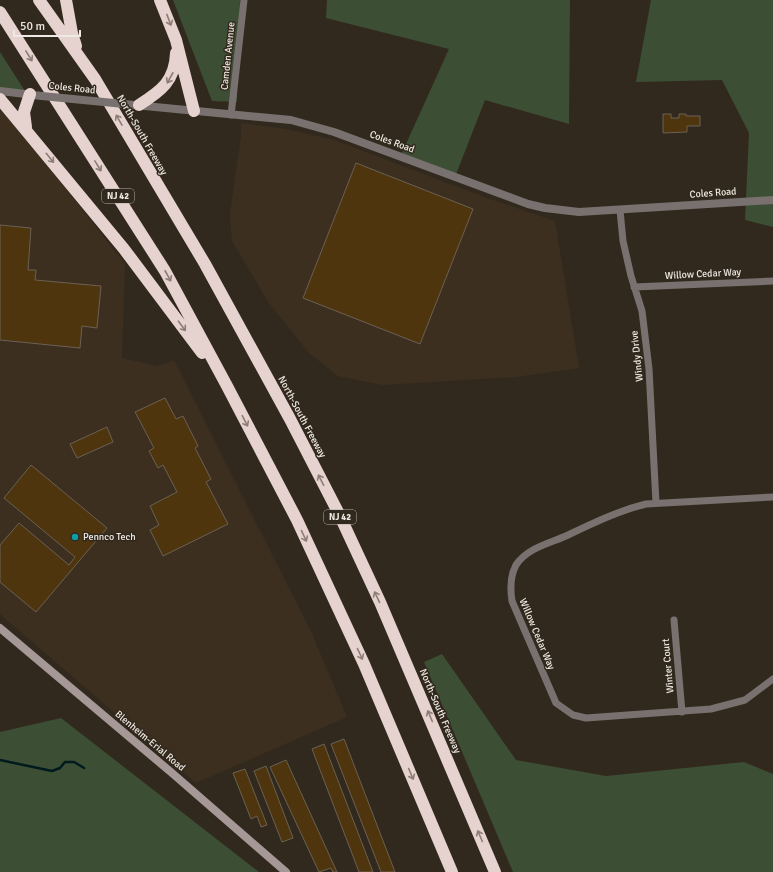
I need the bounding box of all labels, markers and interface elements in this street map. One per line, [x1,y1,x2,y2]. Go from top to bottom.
scale bar [14,12,80,38]
one-way arrow [165,13,173,25]
text: 50 m [20,19,45,34]
street label: Camden Avenue [218,21,238,91]
one-way arrow [25,50,33,61]
one-way arrow [165,71,173,83]
street label: Coles Road [48,80,96,96]
street label: North-South Freeway [114,93,170,178]
one-way arrow [114,114,122,126]
street label: Coles Road [368,128,416,156]
one-way arrow [46,152,55,163]
one-way arrow [95,160,103,172]
street label: Coles Road [689,185,737,201]
road number: NJ 42 [102,189,134,203]
street label: Willow Cedar Way [665,266,742,282]
one-way arrow [164,270,172,282]
one-way arrow [178,321,186,332]
street label: Windy Drive [628,330,646,382]
street label: North-South Freeway [275,374,329,460]
one-way arrow [242,414,249,426]
one-way arrow [317,474,325,486]
road number: NJ 42 [324,510,356,524]
one-way arrow [301,530,308,542]
place label: Pennco Tech [83,531,136,543]
marker: Pennco Tech [70,532,80,542]
one-way arrow [373,592,381,604]
street label: Willow Cedar Way [517,596,558,672]
street label: Winter Court [660,638,676,694]
one-way arrow [357,648,364,660]
street label: North-South Freeway [417,667,463,755]
street label: Blenheim-Erial Road [113,708,187,774]
one-way arrow [425,711,433,723]
one-way arrow [407,767,415,779]
one-way arrow [476,830,483,842]

